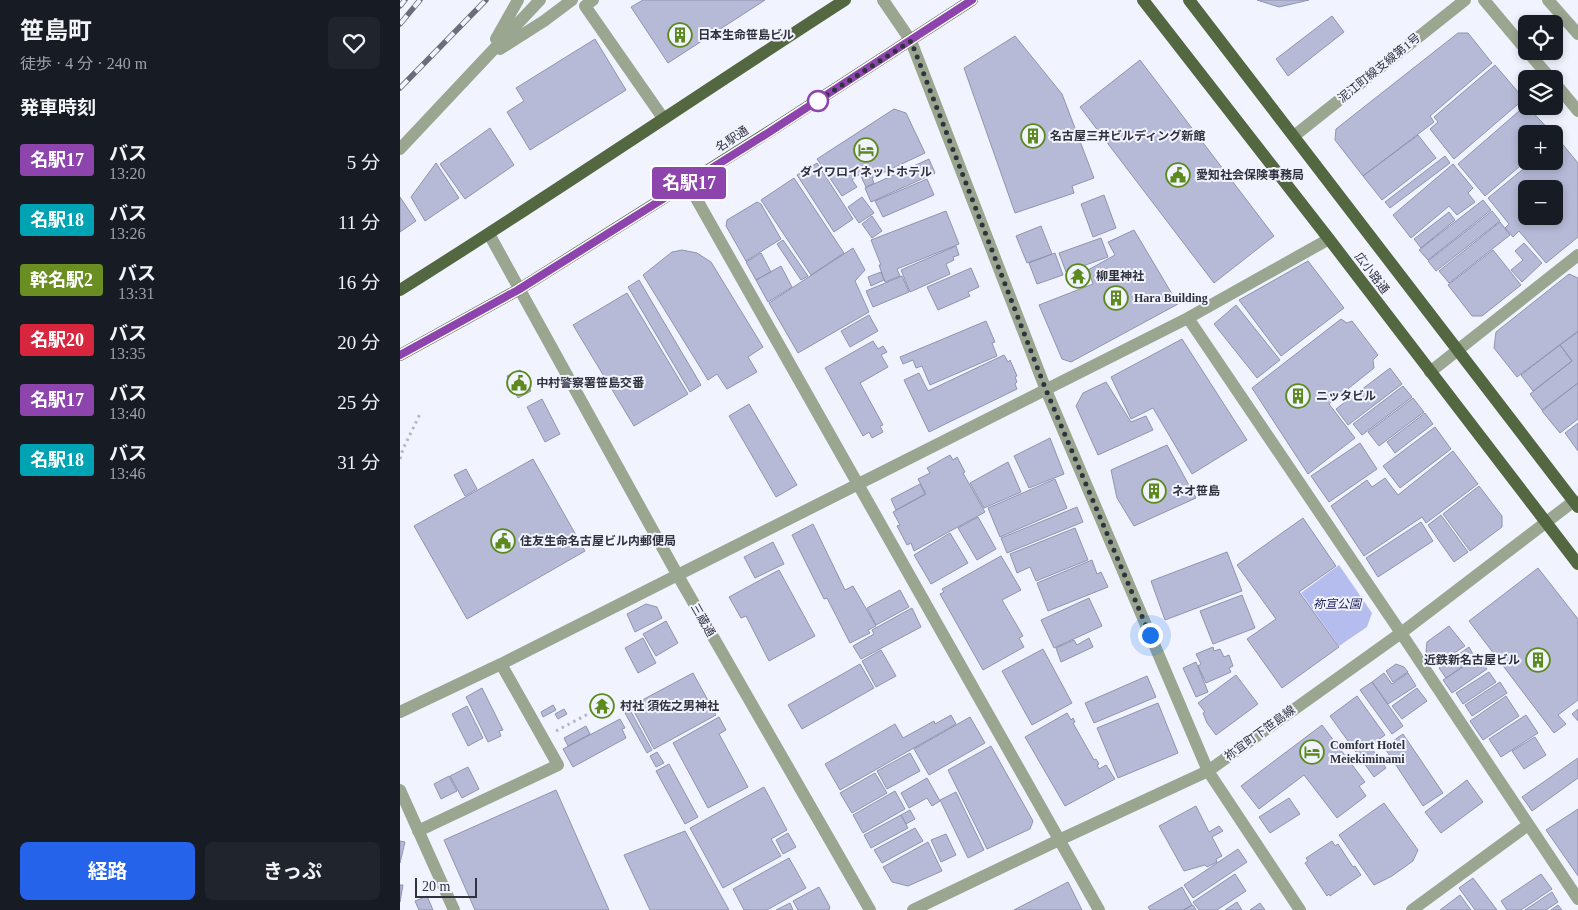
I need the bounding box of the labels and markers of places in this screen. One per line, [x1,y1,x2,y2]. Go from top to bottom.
building icon: 日本生命笹島ビル [667,22,693,48]
place label: 日本生命笹島ビル [698,28,794,42]
unlabelled marker [807,90,829,112]
building icon: 名古屋三井ビルディング新館 [1020,123,1046,149]
place label: 名古屋三井ビルディング新館 [1050,129,1205,143]
hotel icon: ダイワロイネットホテル [853,137,879,163]
public building icon: 愛知社会保険事務局 [1165,162,1191,188]
place label: ダイワロイネットホテル [800,165,932,179]
place label: 愛知社会保険事務局 [1196,168,1304,182]
temple icon: 柳里神社 [1065,263,1091,289]
place label: 柳里神社 [1096,269,1144,283]
building icon: Hara Building [1103,285,1129,311]
place label: Hara Building [1134,291,1208,305]
public building icon: 中村警察署笹島交番 [506,370,532,396]
place label: 中村警察署笹島交番 [536,376,645,390]
building icon: ニッタビル [1285,383,1311,409]
place label: ニッタビル [1316,389,1376,403]
building icon: ネオ笹島 [1141,478,1167,504]
place label: ネオ笹島 [1172,484,1220,498]
public building icon: 住友生命名古屋ビル内郵便局 [490,528,516,554]
place label: 住友生命名古屋ビル内郵便局 [520,534,676,548]
building icon: 近鉄新名古屋ビル [1525,647,1551,673]
place label: 近鉄新名古屋ビル [1424,653,1520,667]
temple icon: 村社 須佐之男神社 [589,693,615,719]
place label: 村社 須佐之男神社 [620,699,719,713]
place label: Comfort Hotel Meiekiminami [1330,738,1406,766]
hotel icon: Comfort Hotel Meiekiminami [1299,739,1325,765]

